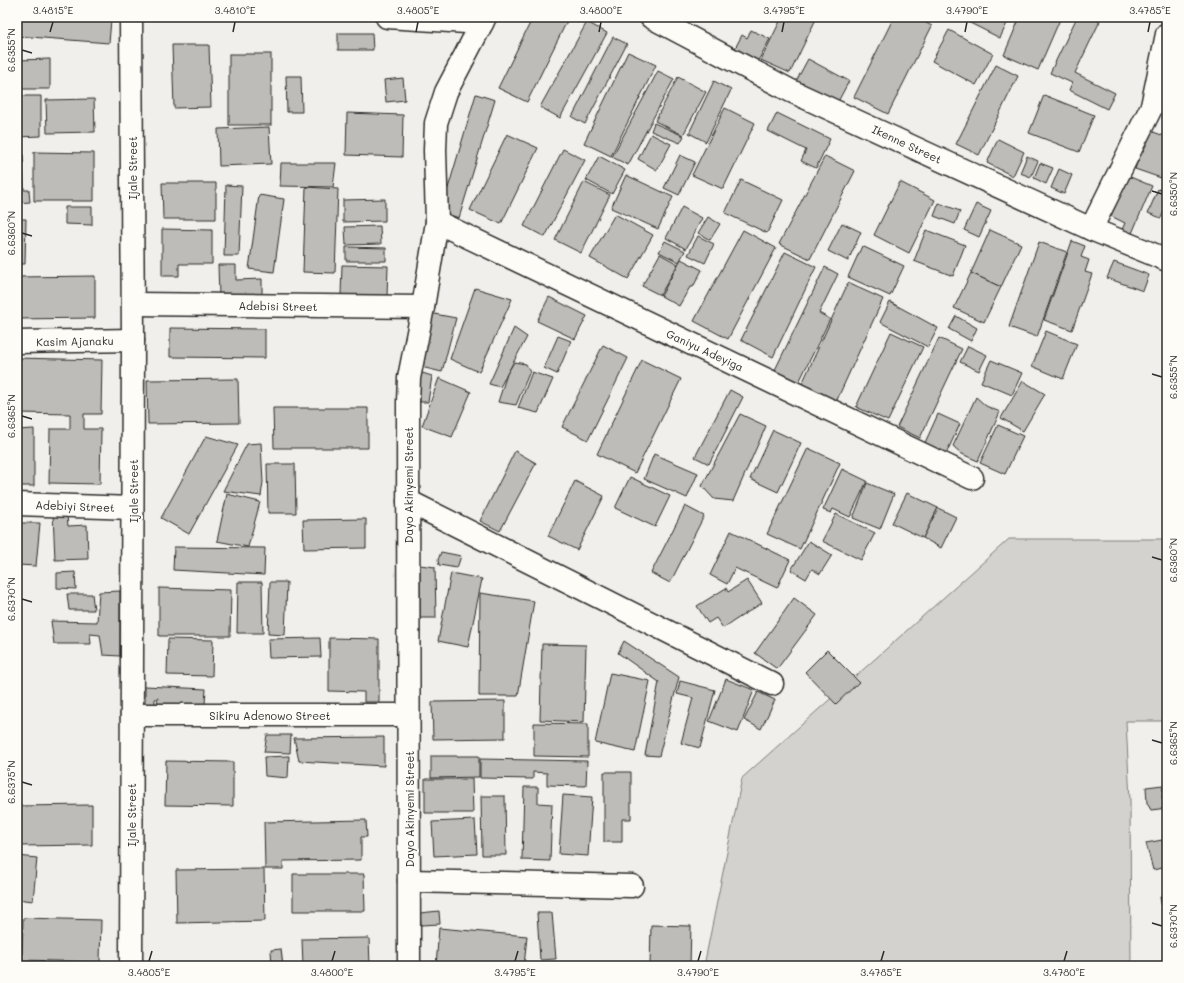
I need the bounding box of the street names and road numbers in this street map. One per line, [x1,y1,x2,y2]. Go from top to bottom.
street label: Ikenne Street [870,121,944,167]
street label: Ijale Street [125,136,140,200]
street label: Adebisi Street [238,298,318,314]
street label: Ganiyu Adeyiga [664,326,746,374]
street label: Kasim Ajanaku [36,333,114,349]
street label: Dayo Akinyemi Street [401,427,416,543]
street label: Ijale Street [126,459,141,523]
street label: Adebiyi Street [35,497,115,515]
street label: Sikiru Adenowo Street [209,708,331,723]
street label: Dayo Akinyemi Street [402,751,417,867]
street label: Ijale Street [124,783,139,847]

